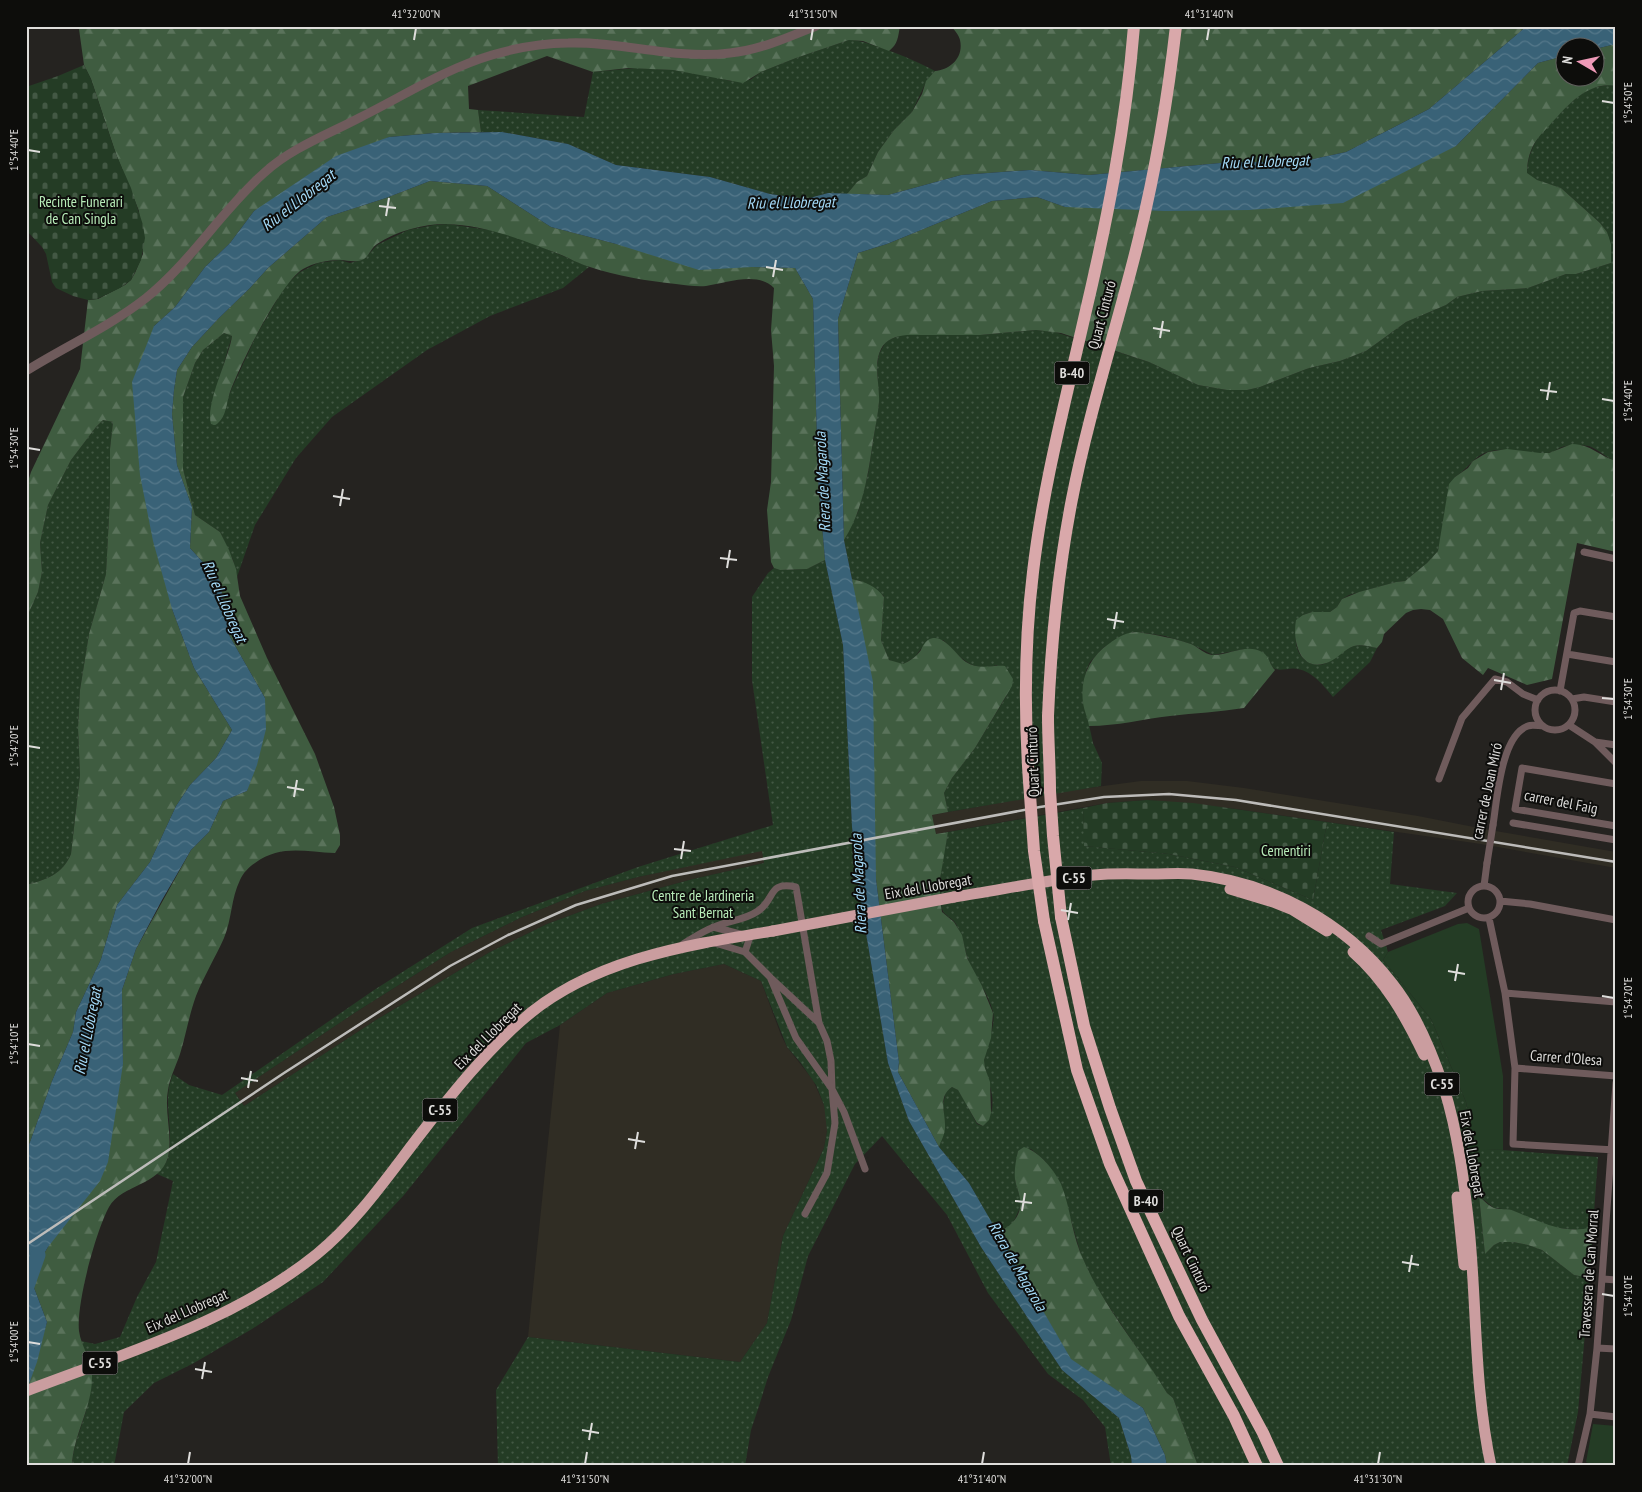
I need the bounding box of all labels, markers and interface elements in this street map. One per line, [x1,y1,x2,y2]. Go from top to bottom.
text: 41°32'00"N [392,6,440,21]
text: 41°31'50"N [789,6,837,21]
text: 41°31'40"N [1185,6,1233,21]
north arrow [1554,38,1604,88]
text: N [1558,55,1577,65]
text: 1°54'50"E [1620,82,1635,124]
text: 1°54'40"E [6,129,21,171]
water label: Riu el Llobregat [1221,149,1311,173]
water label: Riu el Llobregat [257,164,340,235]
water label: Riu el Llobregat [747,191,837,213]
park label: Recinte Funerari de Can Singla [39,192,123,228]
street label: Quart Cinturó [1083,278,1120,351]
road number: B-40 [1054,362,1090,384]
text: 1°54'40"E [1620,380,1635,422]
text: 1°54'30"E [6,427,21,469]
water label: Riera de Magarola [809,430,835,533]
water label: Riu el Llobregat [198,557,253,647]
text: 1°54'30"E [1620,678,1635,720]
text: 1°54'20"E [6,725,21,767]
street label: Quart Cinturó [1022,726,1043,798]
street label: carrer de Joan Miró [1467,741,1506,841]
street label: carrer del Faig [1523,785,1599,818]
water label: Riera de Magarola [845,832,871,935]
park label: Cementiri [1261,841,1311,860]
road number: C-55 [1056,866,1092,890]
street label: Eix del Llobregat [883,870,973,903]
park label: Centre de Jardineria Sant Bernat [652,886,754,922]
text: 1°54'20"E [1620,977,1635,1019]
water label: Riu el Llobregat [69,984,106,1076]
street label: Eix del Llobregat [450,998,525,1073]
text: 1°54'10"E [6,1023,21,1065]
street label: Carrer d'Olesa [1529,1046,1603,1069]
road number: C-55 [1424,1072,1460,1096]
road number: C-55 [422,1098,458,1122]
street label: Eix del Llobregat [1456,1109,1489,1199]
road number: B-40 [1128,1190,1164,1212]
street label: Travessera de Can Morral [1575,1208,1603,1339]
water label: Riera de Magarola [984,1218,1053,1316]
street label: Quart Cinturó [1168,1223,1215,1295]
text: 1°54'10"E [1620,1275,1635,1317]
street label: Eix del Llobregat [143,1284,231,1337]
text: 1°54'00"E [6,1321,21,1363]
road number: C-55 [82,1352,118,1375]
text: 41°32'00"N [164,1471,212,1486]
text: 41°31'50"N [561,1471,609,1486]
text: 41°31'40"N [958,1471,1006,1486]
text: 41°31'30"N [1354,1471,1402,1486]

